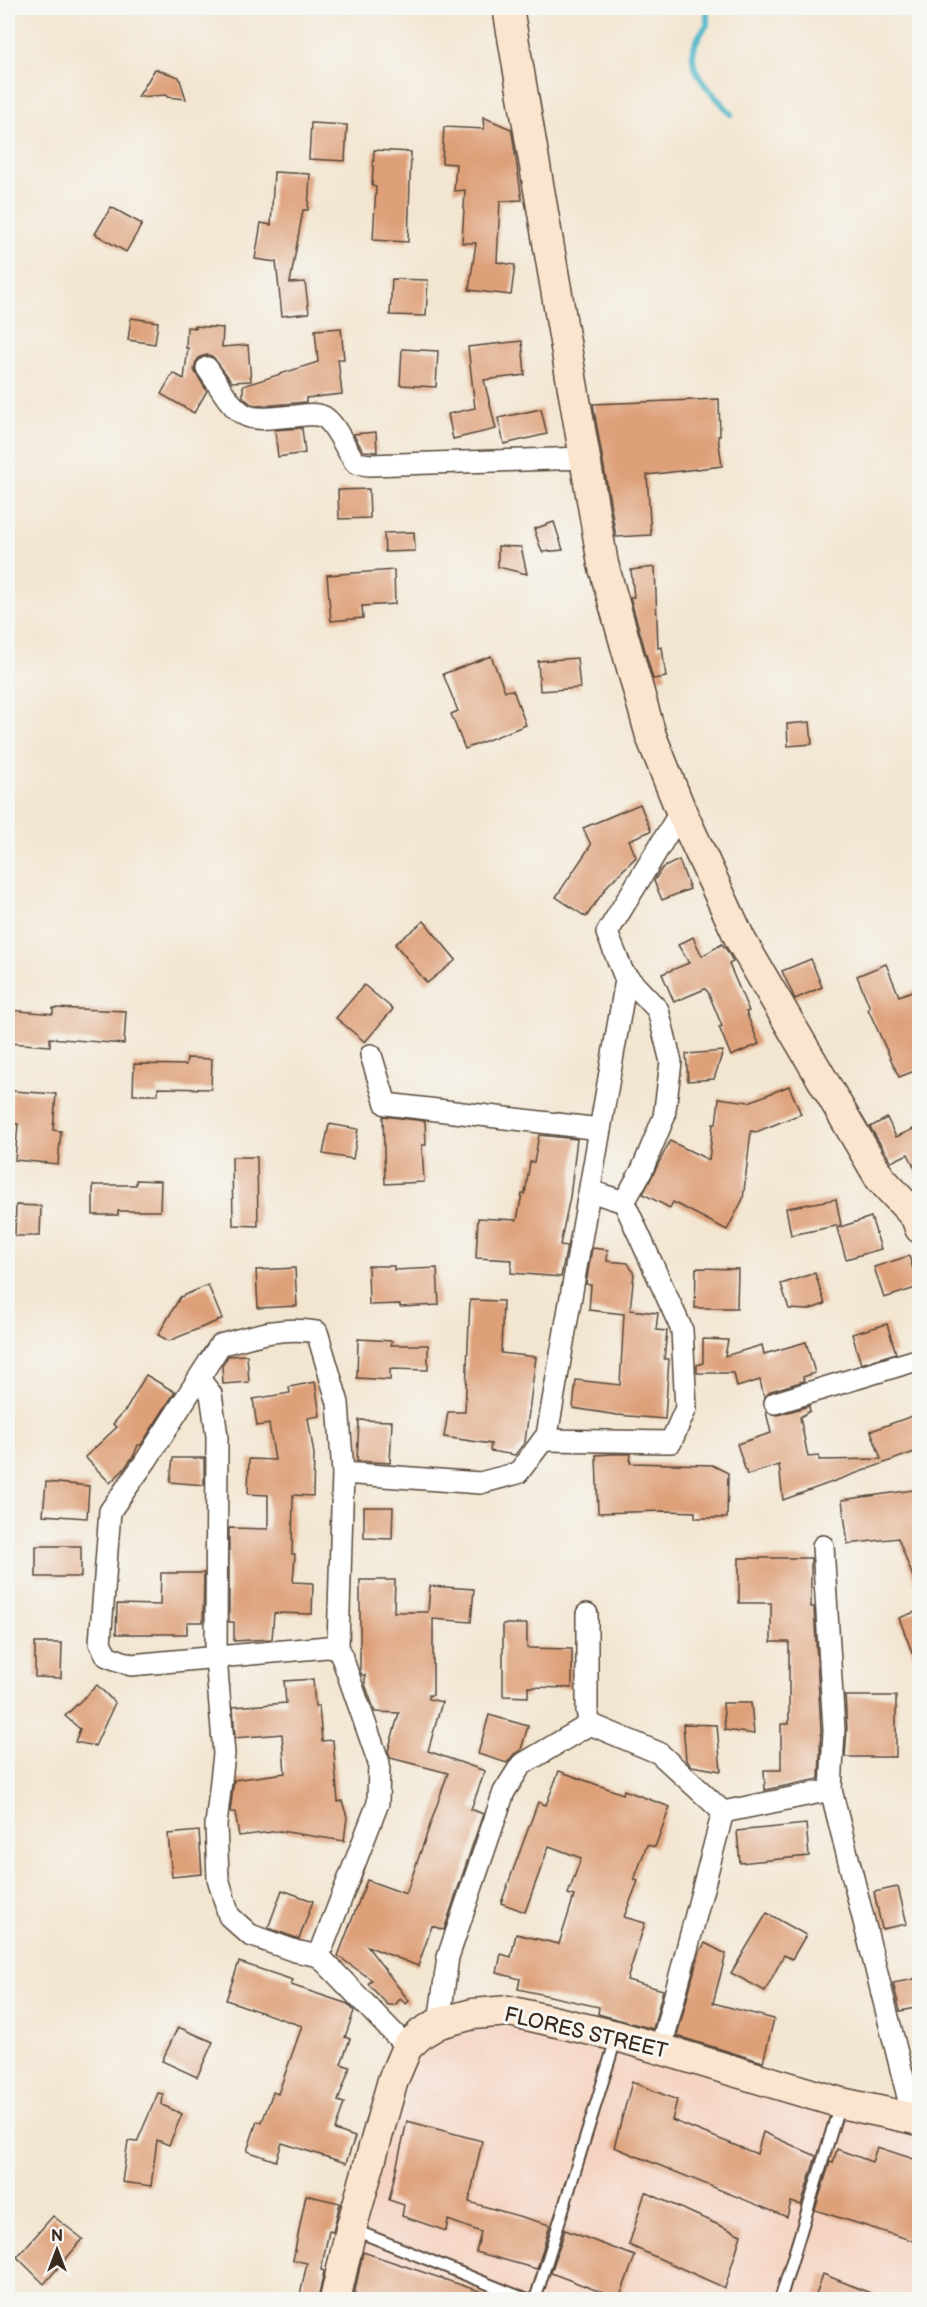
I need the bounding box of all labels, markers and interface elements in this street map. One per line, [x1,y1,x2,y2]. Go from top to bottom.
street label: FLORES STREET [502,2002,670,2064]
north arrow [27,2220,87,2280]
text: N [51,2227,63,2246]

